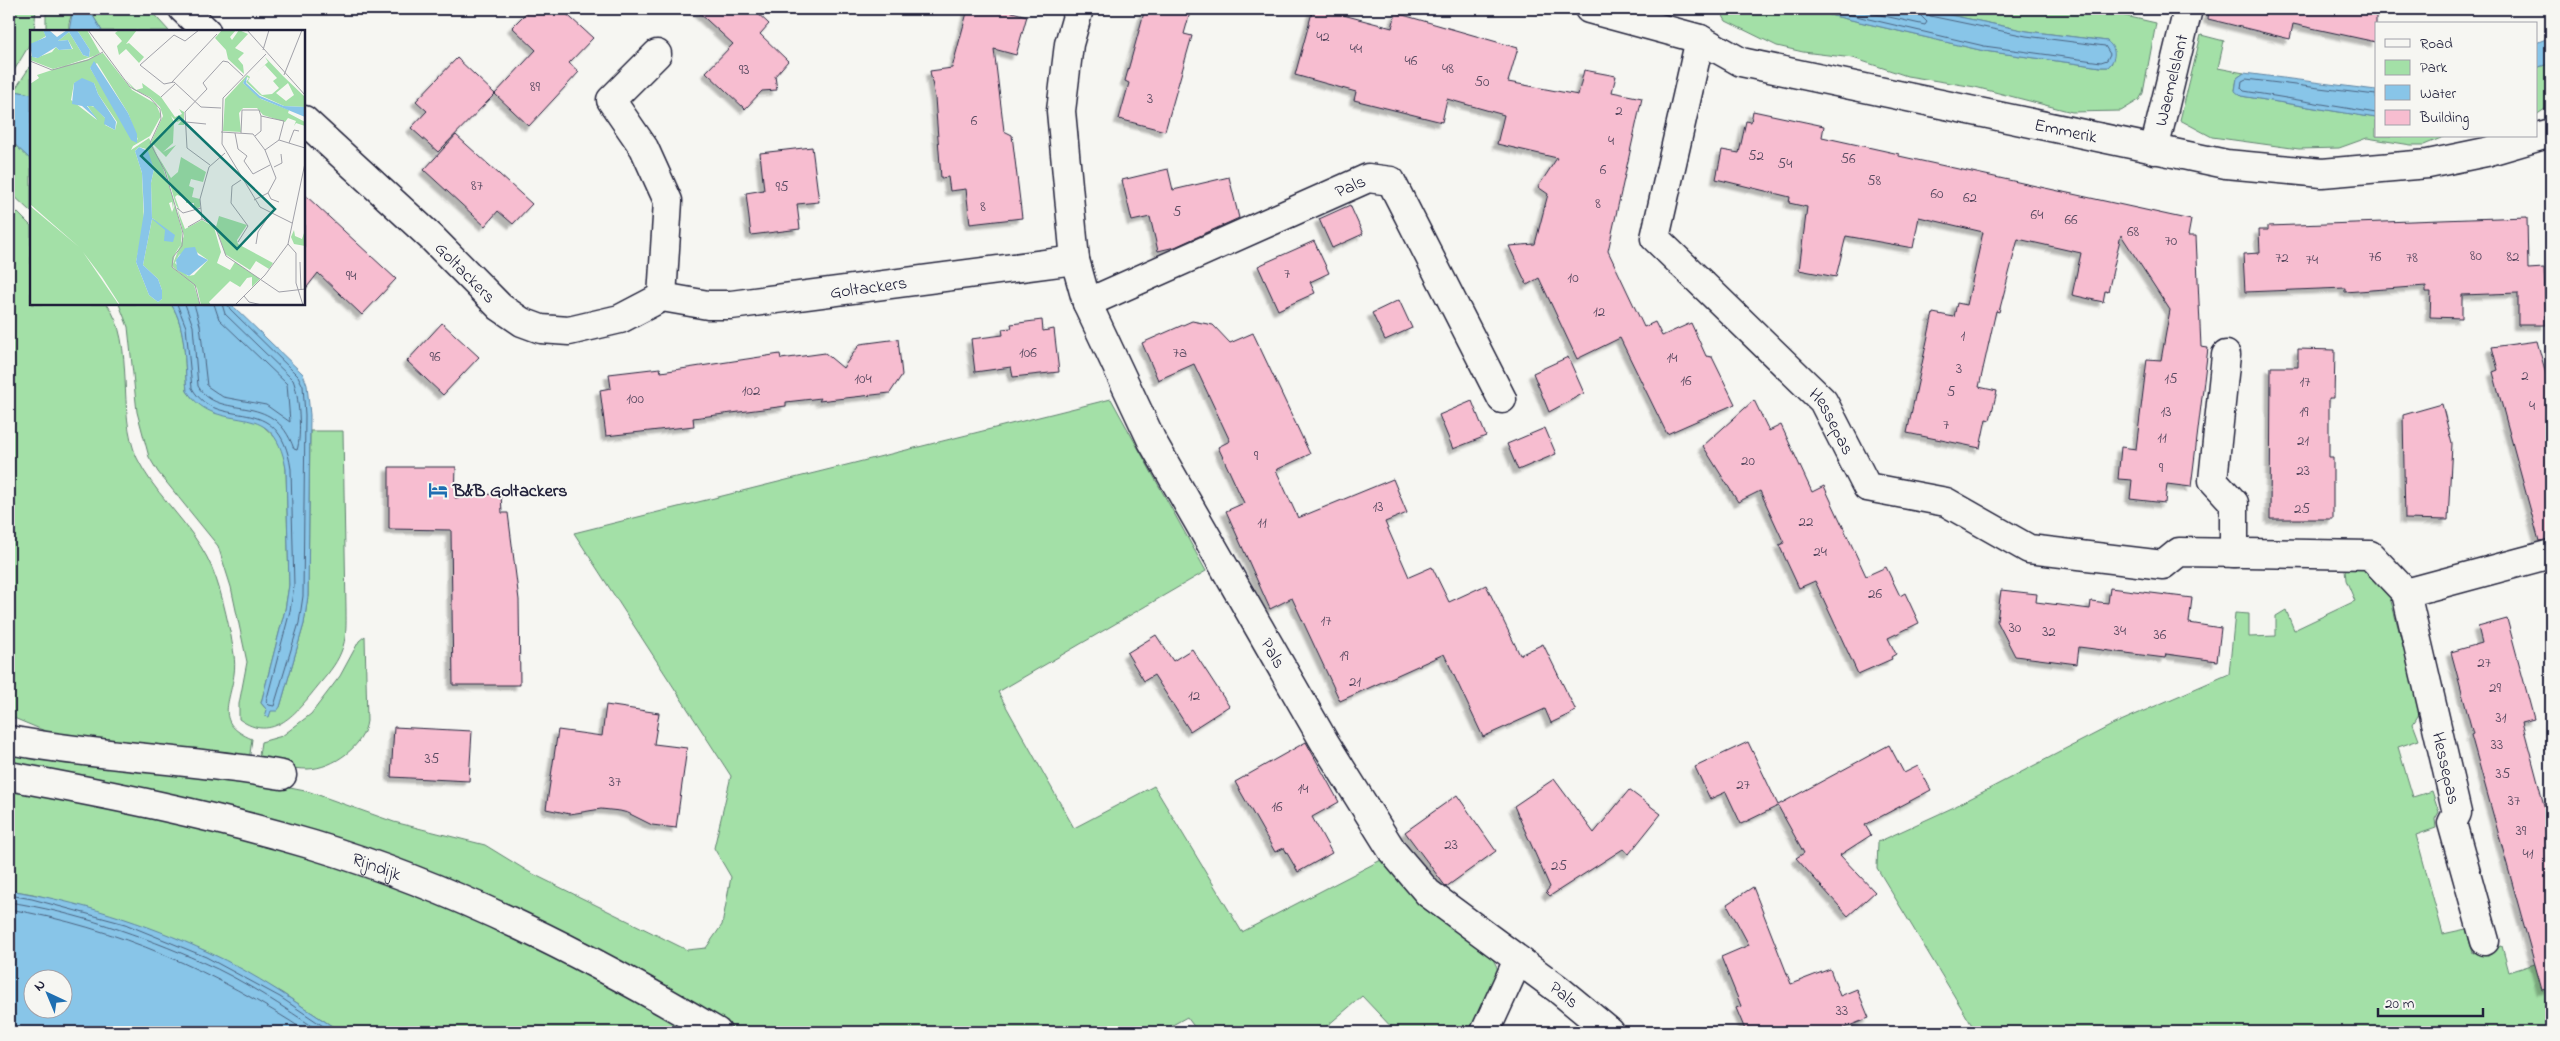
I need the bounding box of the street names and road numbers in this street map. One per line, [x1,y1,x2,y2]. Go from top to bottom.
street label: Waemelslant [2149,32,2196,129]
street label: Emmerik [2032,113,2099,152]
street label: Pals [1331,170,1371,206]
street label: Goltackers [428,237,501,310]
street label: Goltackers [828,271,909,307]
street label: Hessepas [1802,383,1860,460]
street label: Pals [1253,634,1291,674]
street label: Hessepas [2424,730,2466,807]
street label: Rijndijk [348,847,404,889]
street label: Pals [1543,976,1583,1016]

